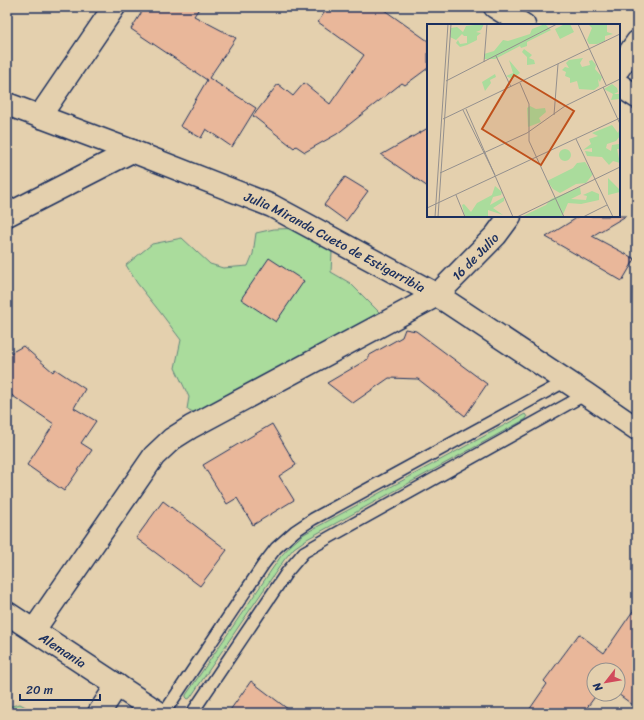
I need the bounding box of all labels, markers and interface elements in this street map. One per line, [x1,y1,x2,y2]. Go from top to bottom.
inset map [427,24,620,217]
street label: Julia Miranda Cueto de Estigarribia [240,184,430,298]
street label: 16 de Julio [446,226,505,286]
street label: Alemania [34,625,92,674]
north arrow [586,662,626,702]
scale bar [20,676,100,702]
text: N [588,678,608,696]
text: 20 m [26,679,53,701]

